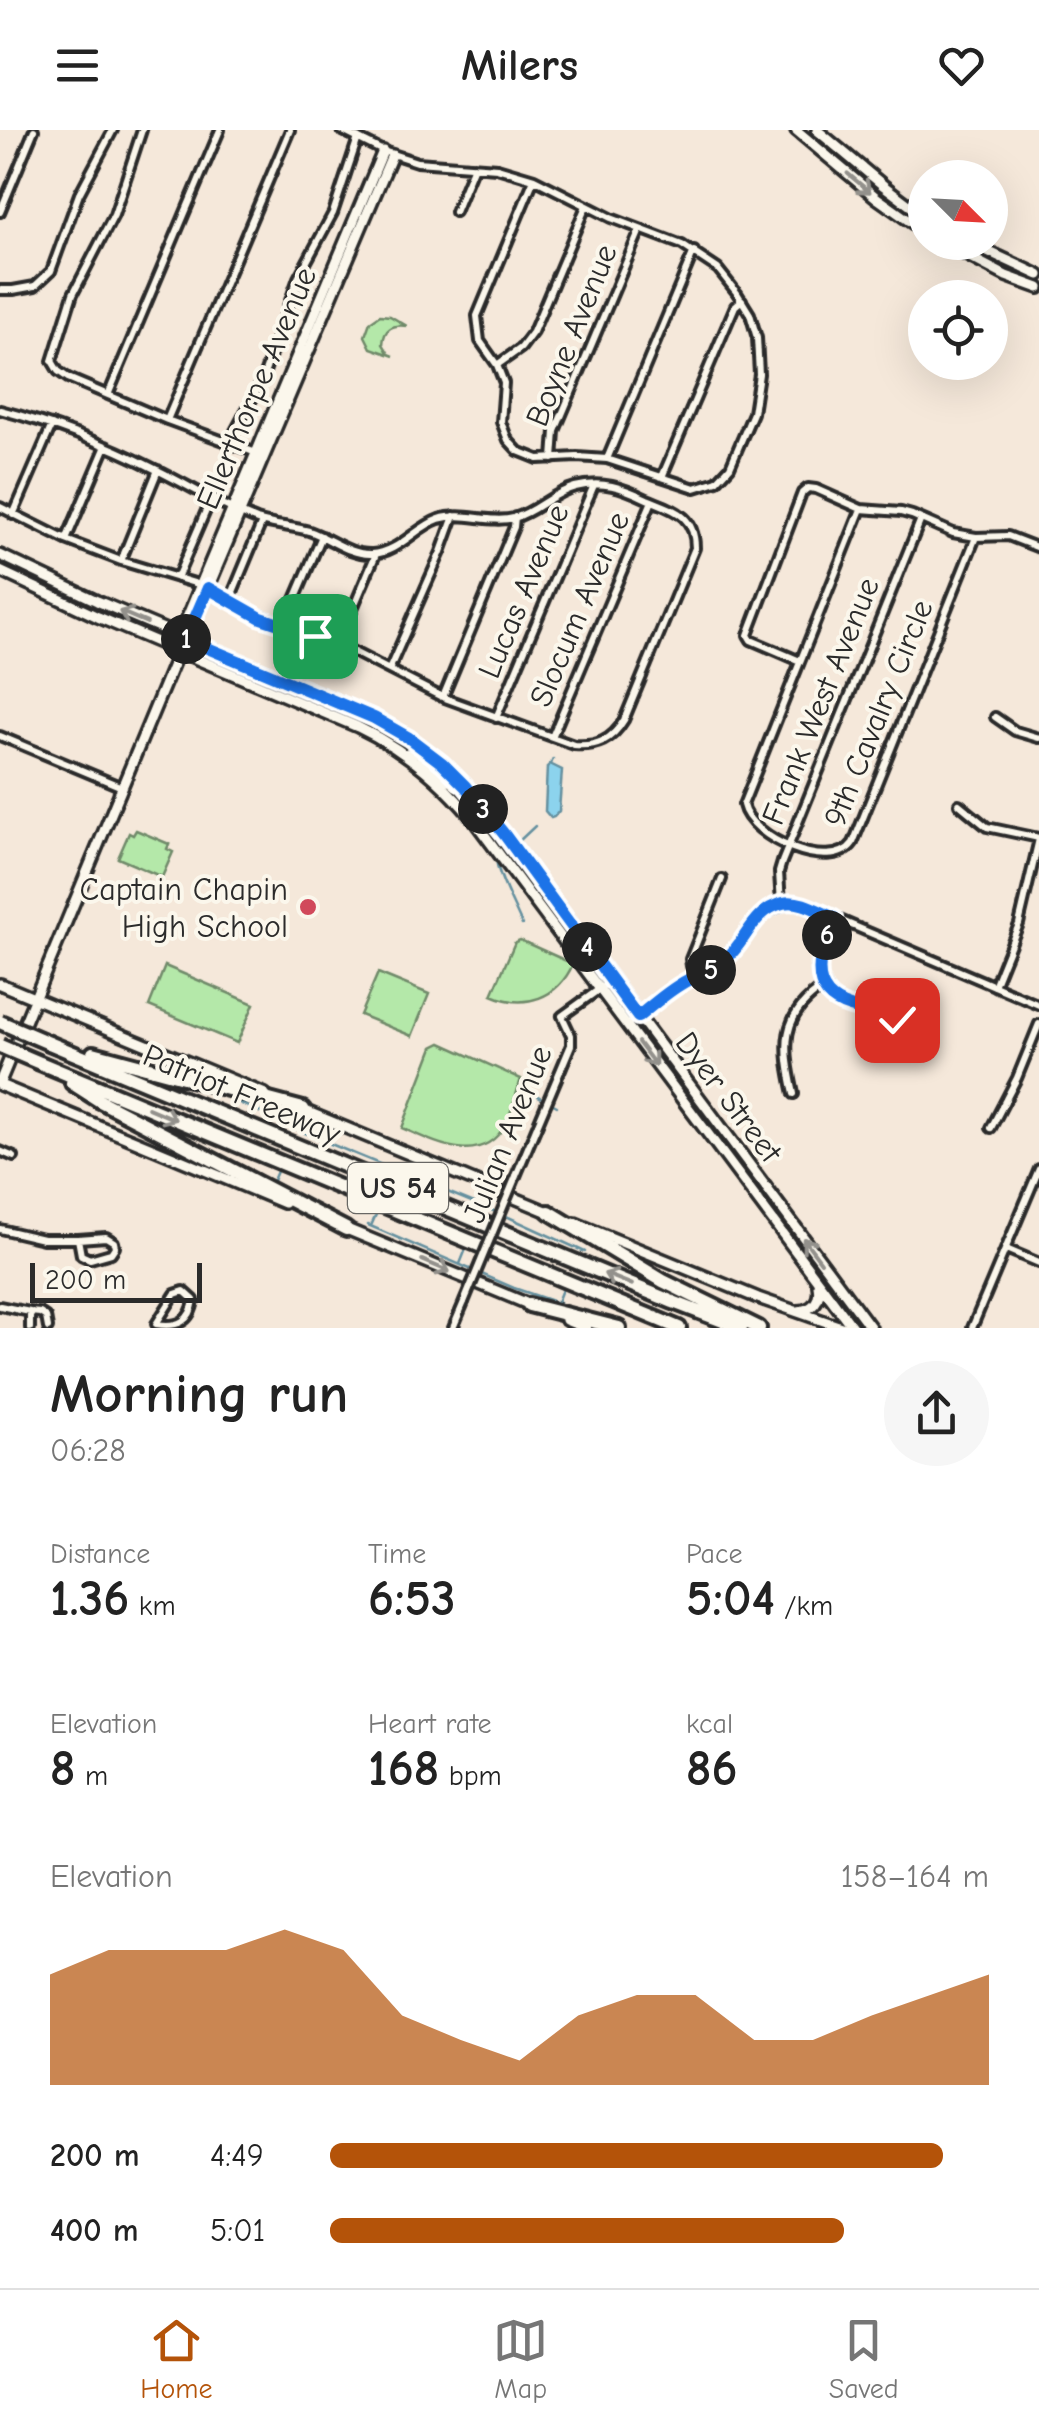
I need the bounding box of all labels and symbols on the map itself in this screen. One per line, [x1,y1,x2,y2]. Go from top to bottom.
north arrow [908,160,1008,260]
one-way arrow [846,172,872,194]
street label: Boyne Avenue [518,239,625,431]
street label: Ellerthorpe Avenue [189,262,324,515]
street label: Lucas Avenue [470,499,577,684]
street label: Slocum Avenue [522,506,637,712]
street label: Frank West Avenue [754,572,887,830]
pin [273,594,358,679]
street label: 9th Cavalry Circle [816,594,941,832]
one-way arrow [118,606,149,624]
pin: 1 [161,614,211,664]
pin: 3 [458,784,508,834]
place label: Captain Chapin High School [79,871,288,945]
marker: Captain Chapin High School [297,896,319,918]
pin: 6 [802,910,852,960]
pin: 4 [562,922,612,972]
pin: 5 [686,945,736,995]
pin [855,978,940,1063]
street label: Dyer Street [668,1025,790,1170]
street label: Patriot Freeway [138,1036,347,1153]
street label: Julian Avenue [455,1040,560,1228]
one-way arrow [637,1040,658,1067]
one-way arrow [147,1106,177,1124]
road number: US 54 [348,1163,448,1213]
one-way arrow [802,1237,823,1264]
scale bar [30,1258,202,1302]
one-way arrow [421,1258,451,1276]
one-way arrow [603,1269,633,1287]

